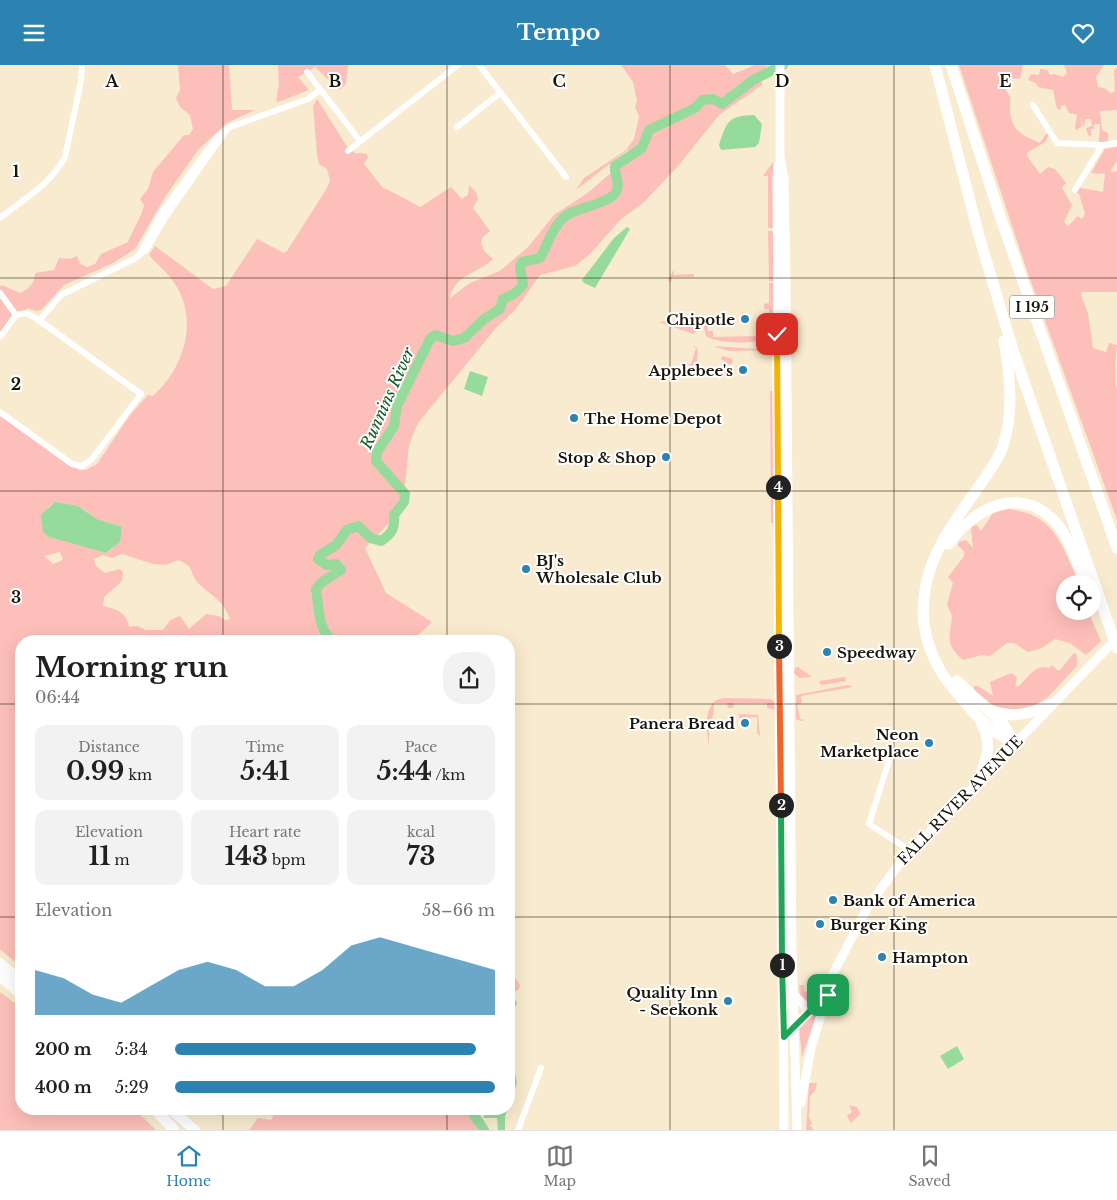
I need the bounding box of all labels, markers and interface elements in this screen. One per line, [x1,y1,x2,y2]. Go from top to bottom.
icon: menu [20,19,48,47]
text: Tempo [517,19,600,46]
icon: heart [1069,19,1097,47]
text: A [105,71,120,91]
text: B [329,71,342,91]
text: C [552,71,566,91]
text: D [775,71,789,91]
text: E [999,71,1011,91]
text: 1 [13,161,20,181]
road number: I 195 [1010,295,1054,318]
place label: Chipotle [666,310,735,329]
marker: Chipotle [739,313,751,325]
pin [756,313,798,355]
icon: check [763,320,791,348]
water label: Runnins River [355,344,419,453]
place label: Applebee's [647,361,733,380]
marker: Applebee's [737,364,749,376]
text: 2 [11,374,21,394]
place label: The Home Depot [584,409,722,428]
marker: The Home Depot [568,412,580,424]
place label: Stop & Shop [558,448,656,467]
marker: Stop & Shop [660,451,672,463]
pin: 4 [766,475,790,499]
text: 4 [774,478,783,496]
place label: BJ's Wholesale Club [535,551,662,587]
marker: BJ's Wholesale Club [520,563,532,575]
map controls [1056,575,1101,620]
button: locate [1056,575,1101,620]
text: 3 [11,587,21,607]
pin: 3 [766,633,792,659]
text: 3 [775,637,784,655]
place label: Speedway [837,643,917,662]
marker: Speedway [821,646,833,658]
text: Morning run [35,650,228,685]
button: share [443,652,495,704]
text: 06:44 [35,687,80,707]
place label: Panera Bread [629,714,736,733]
marker: Panera Bread [739,717,751,729]
place label: Neon Marketplace [820,725,919,761]
street label: FALL RIVER AVENUE [893,731,1027,869]
marker: Neon Marketplace [923,737,935,749]
text: Distance [78,738,140,756]
text: Time [246,738,284,756]
text: Pace [405,738,437,756]
text: 0.99 [66,756,124,787]
text: 5:41 [240,756,290,787]
text: 5:44 [377,756,432,787]
text: km [124,766,152,784]
text: /km [432,766,465,784]
pin: 2 [768,793,794,817]
text: 2 [777,796,786,814]
text: Elevation [75,823,143,841]
text: Heart rate [229,823,301,841]
text: kcal [407,823,435,841]
text: 11 [89,841,110,872]
text: 143 [224,841,268,872]
text: 73 [407,841,435,872]
text: m [110,851,129,869]
text: bpm [268,851,306,869]
place label: Bank of America [843,891,976,910]
marker: Bank of America [827,894,839,906]
text: Elevation [35,900,112,920]
text: 58–66 m [422,900,495,920]
place label: Burger King [830,915,928,934]
marker: Burger King [814,918,826,930]
place label: Hampton [892,948,968,967]
marker: Hampton [876,951,888,963]
pin: 1 [770,953,794,977]
text: 1 [779,956,786,974]
pin [807,974,849,1016]
icon: arrive [814,981,842,1009]
place label: Quality Inn - Seekonk [627,983,719,1019]
marker: Quality Inn - Seekonk [722,995,734,1007]
text: 200 m [35,1039,92,1059]
text: 5:34 [115,1039,148,1059]
text: 400 m [35,1077,92,1097]
text: 5:29 [115,1077,149,1097]
tab: Home [166,1142,211,1190]
tab: Map [544,1142,576,1190]
tab: Saved [909,1142,951,1190]

